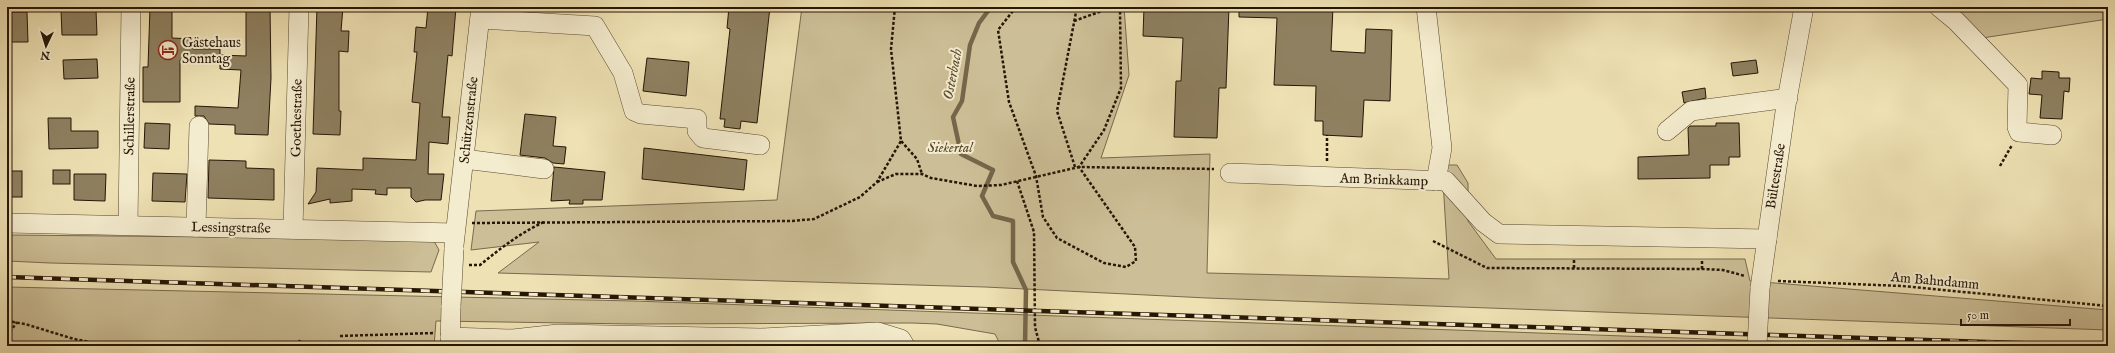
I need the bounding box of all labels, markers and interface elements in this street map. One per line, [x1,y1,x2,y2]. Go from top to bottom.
north arrow [26,26,66,66]
place label: Gästehaus Sonntag [182,34,241,68]
hotel icon: Gästehaus Sonntag [157,39,179,61]
water label: Osterbach [938,46,967,101]
text: N [40,48,52,62]
street label: Schützenstraße [455,75,483,165]
street label: Schillerstraße [120,76,140,155]
street label: Goethestraße [287,78,307,157]
park label: Siekertal [928,139,974,157]
street label: Bültestraße [1762,142,1790,210]
street label: Am Brinkkamp [1338,169,1429,191]
street label: Lessingstraße [191,218,272,238]
street label: Am Bahndamm [1889,268,1980,294]
scale bar [1961,301,2070,327]
text: 50 m [1967,308,1989,323]

